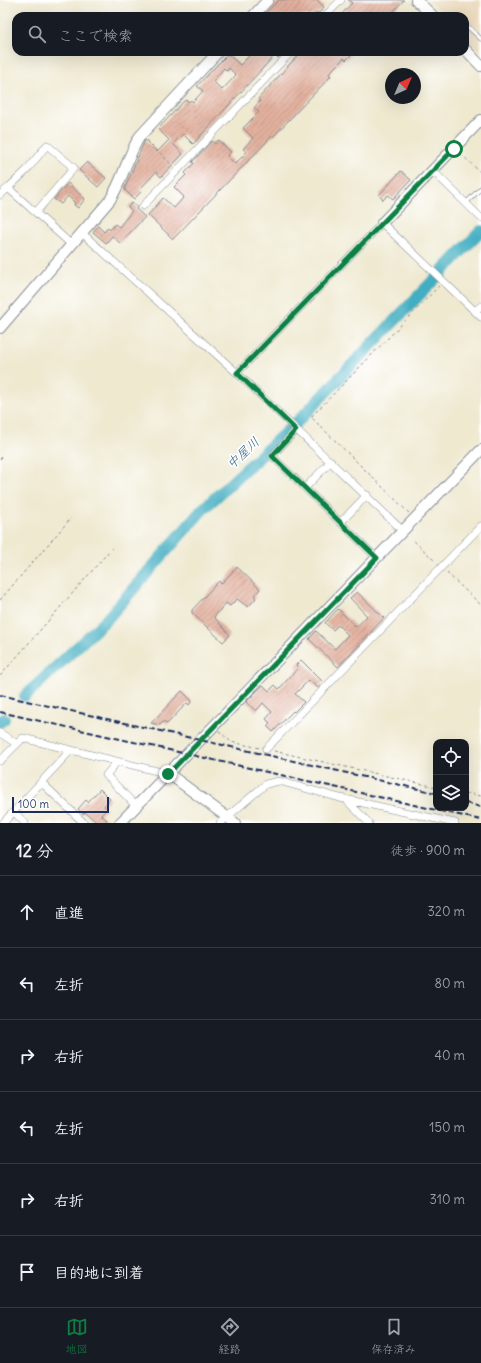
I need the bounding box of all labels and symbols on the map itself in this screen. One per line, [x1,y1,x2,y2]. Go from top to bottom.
north arrow [385,68,421,104]
route start [445,140,463,158]
water label: 中屋川 [223,433,263,473]
route end [159,765,177,783]
scale bar [12,795,109,814]

